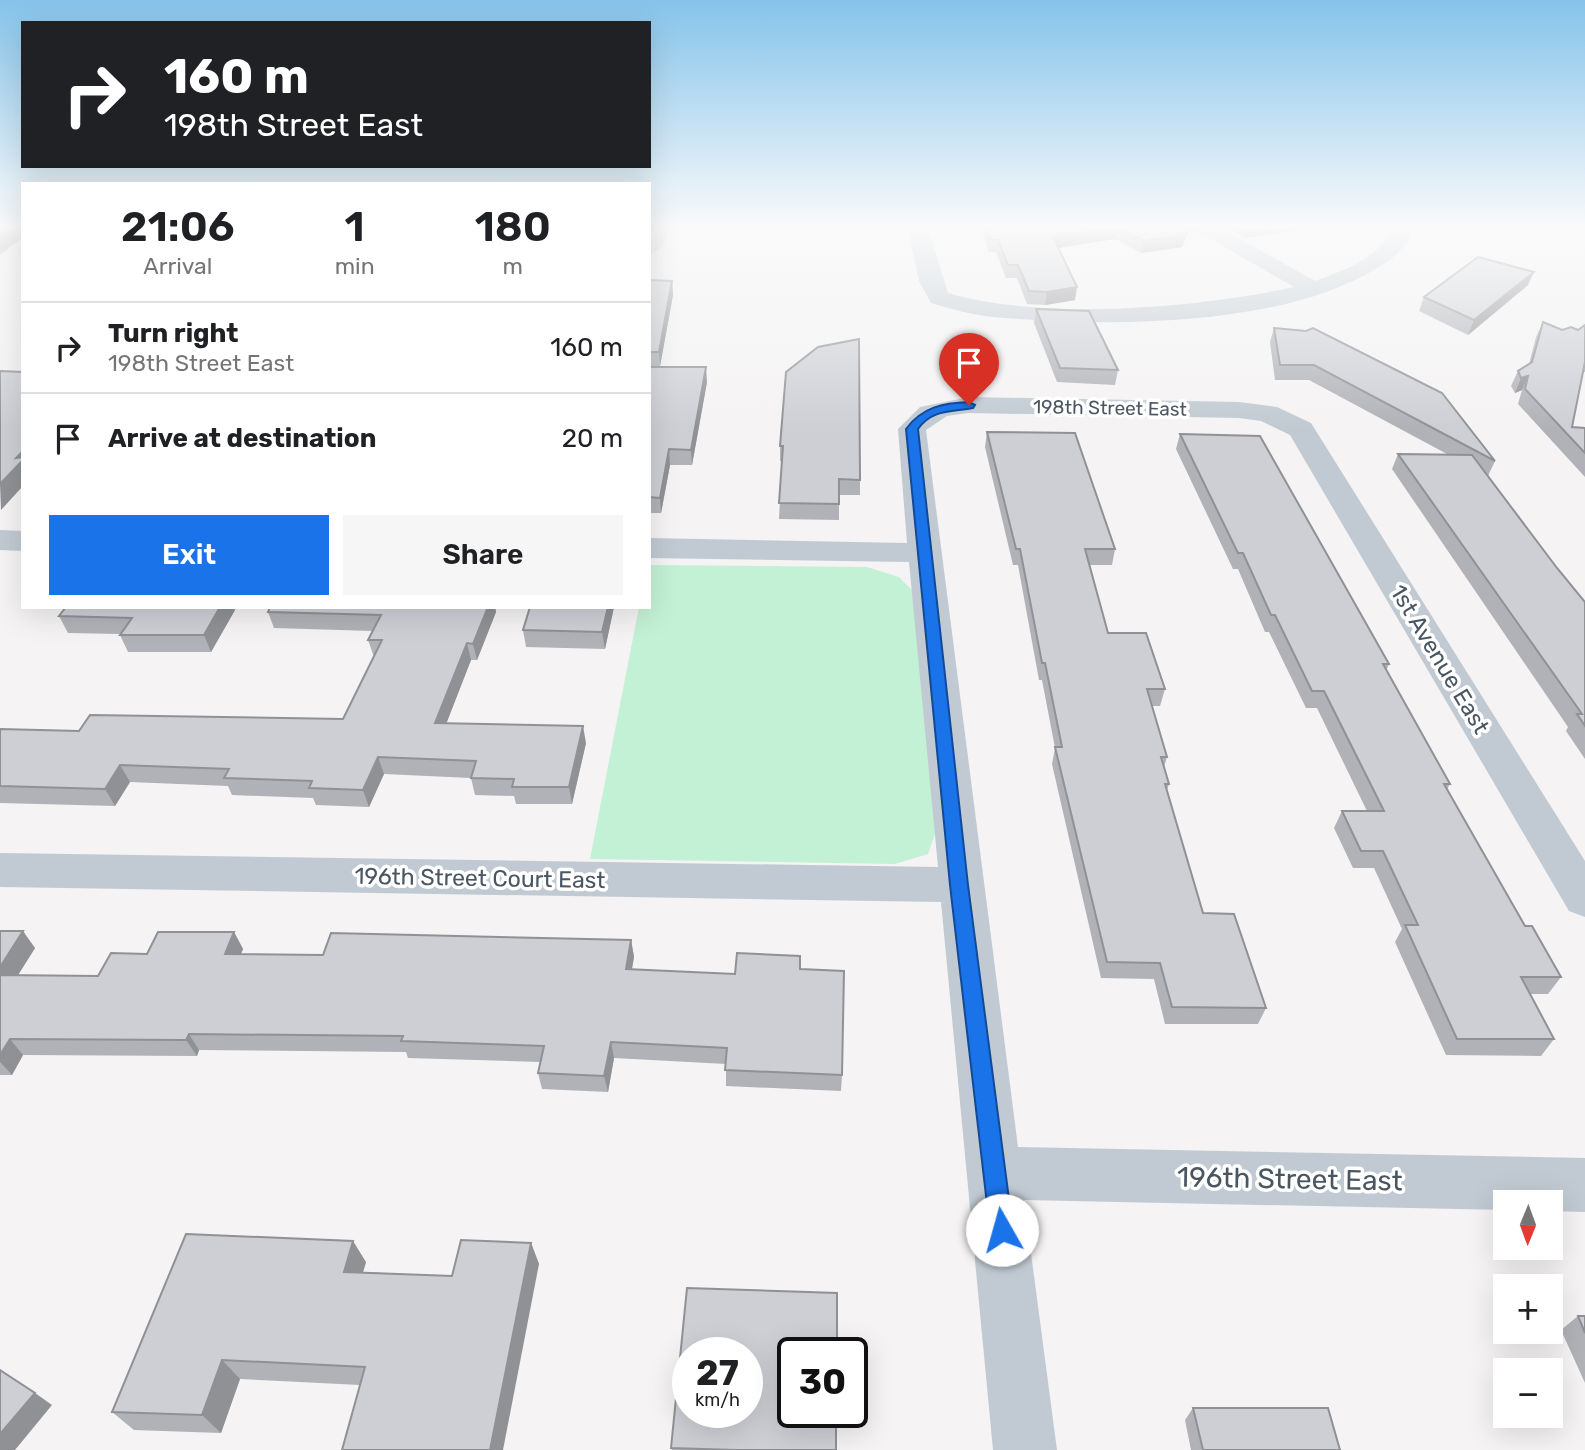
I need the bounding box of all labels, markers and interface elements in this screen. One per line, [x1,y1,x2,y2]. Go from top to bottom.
text: 160 m [164,47,309,105]
icon: right [49,49,140,140]
text: 198th Street East [164,106,423,144]
text: 21:06 [121,202,235,252]
text: 1 [345,202,365,252]
text: 180 [475,202,551,252]
text: Arrival [143,252,212,280]
text: min [335,252,375,280]
text: m [503,252,523,280]
text: Turn right [108,318,238,349]
icon: right [49,329,87,367]
text: 160 m [550,332,623,363]
pin [939,333,999,405]
icon: arrive [950,344,988,382]
text: 198th Street East [108,349,294,377]
street label: 198th Street East [1033,395,1188,421]
icon: arrive [49,420,87,458]
text: Arrive at destination [108,423,376,454]
text: 20 m [562,423,623,454]
button: Exit [49,515,329,595]
button: Share [343,515,623,595]
street label: 1st Avenue East [1384,579,1496,739]
street label: 196th Street Court East [354,862,606,894]
street label: 196th Street East [1177,1161,1403,1197]
north arrow [1493,1190,1563,1260]
map controls [1493,1190,1563,1428]
position arrow [965,1193,1039,1267]
button: + [1493,1274,1563,1344]
speed limit sign: 30 [777,1337,868,1428]
text: 27 [696,1352,739,1394]
button: − [1493,1358,1563,1428]
text: km/h [695,1389,740,1411]

